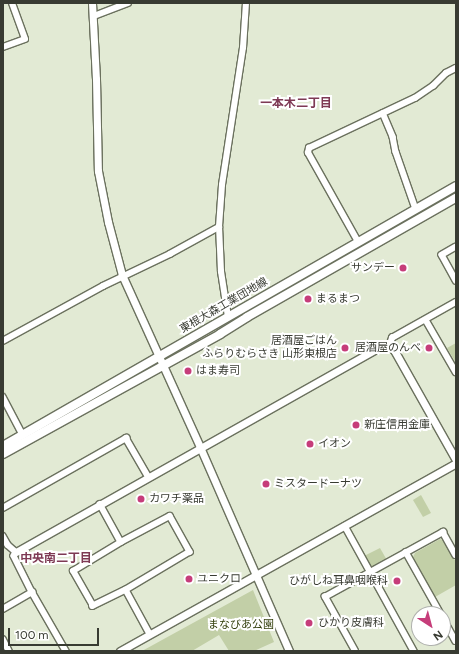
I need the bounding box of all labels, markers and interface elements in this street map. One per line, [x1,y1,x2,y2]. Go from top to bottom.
district label: 一本木二丁目 [260,97,332,111]
place label: サンデー [351,261,395,275]
marker: サンデー [398,263,408,273]
street label: 東根大森工業団地線 [178,276,270,336]
place label: まるまつ [316,292,360,306]
marker: まるまつ [303,294,313,304]
place label: 居酒屋ごはん ふらりむらさき 山形東根店 [202,335,337,361]
place label: 居酒屋のんべ [355,341,421,355]
marker: 居酒屋ごはん ふらりむらさき 山形東根店 [340,343,350,353]
marker: 居酒屋のんべ [424,343,434,353]
place label: はま寿司 [196,364,240,378]
marker: はま寿司 [183,366,193,376]
place label: 新庄信用金庫 [364,418,430,432]
marker: 新庄信用金庫 [351,420,361,430]
place label: イオン [318,437,351,451]
marker: イオン [305,439,315,449]
place label: ミスタードーナツ [274,477,362,491]
marker: ミスタードーナツ [261,479,271,489]
place label: カワチ薬品 [149,492,204,506]
marker: カワチ薬品 [136,494,146,504]
district label: 中央南二丁目 [20,552,92,566]
place label: ユニクロ [197,572,241,586]
marker: ユニクロ [184,574,194,584]
place label: ひがしね耳鼻咽喉科 [289,574,388,588]
marker: ひがしね耳鼻咽喉科 [391,575,403,587]
north arrow [411,606,451,646]
place label: ひかり皮膚科 [318,616,384,630]
marker: ひかり皮膚科 [303,617,315,629]
park label: まなびあ公園 [208,618,274,632]
scale bar [10,620,101,646]
text: 100 m [15,628,49,642]
text: N [431,628,445,643]

